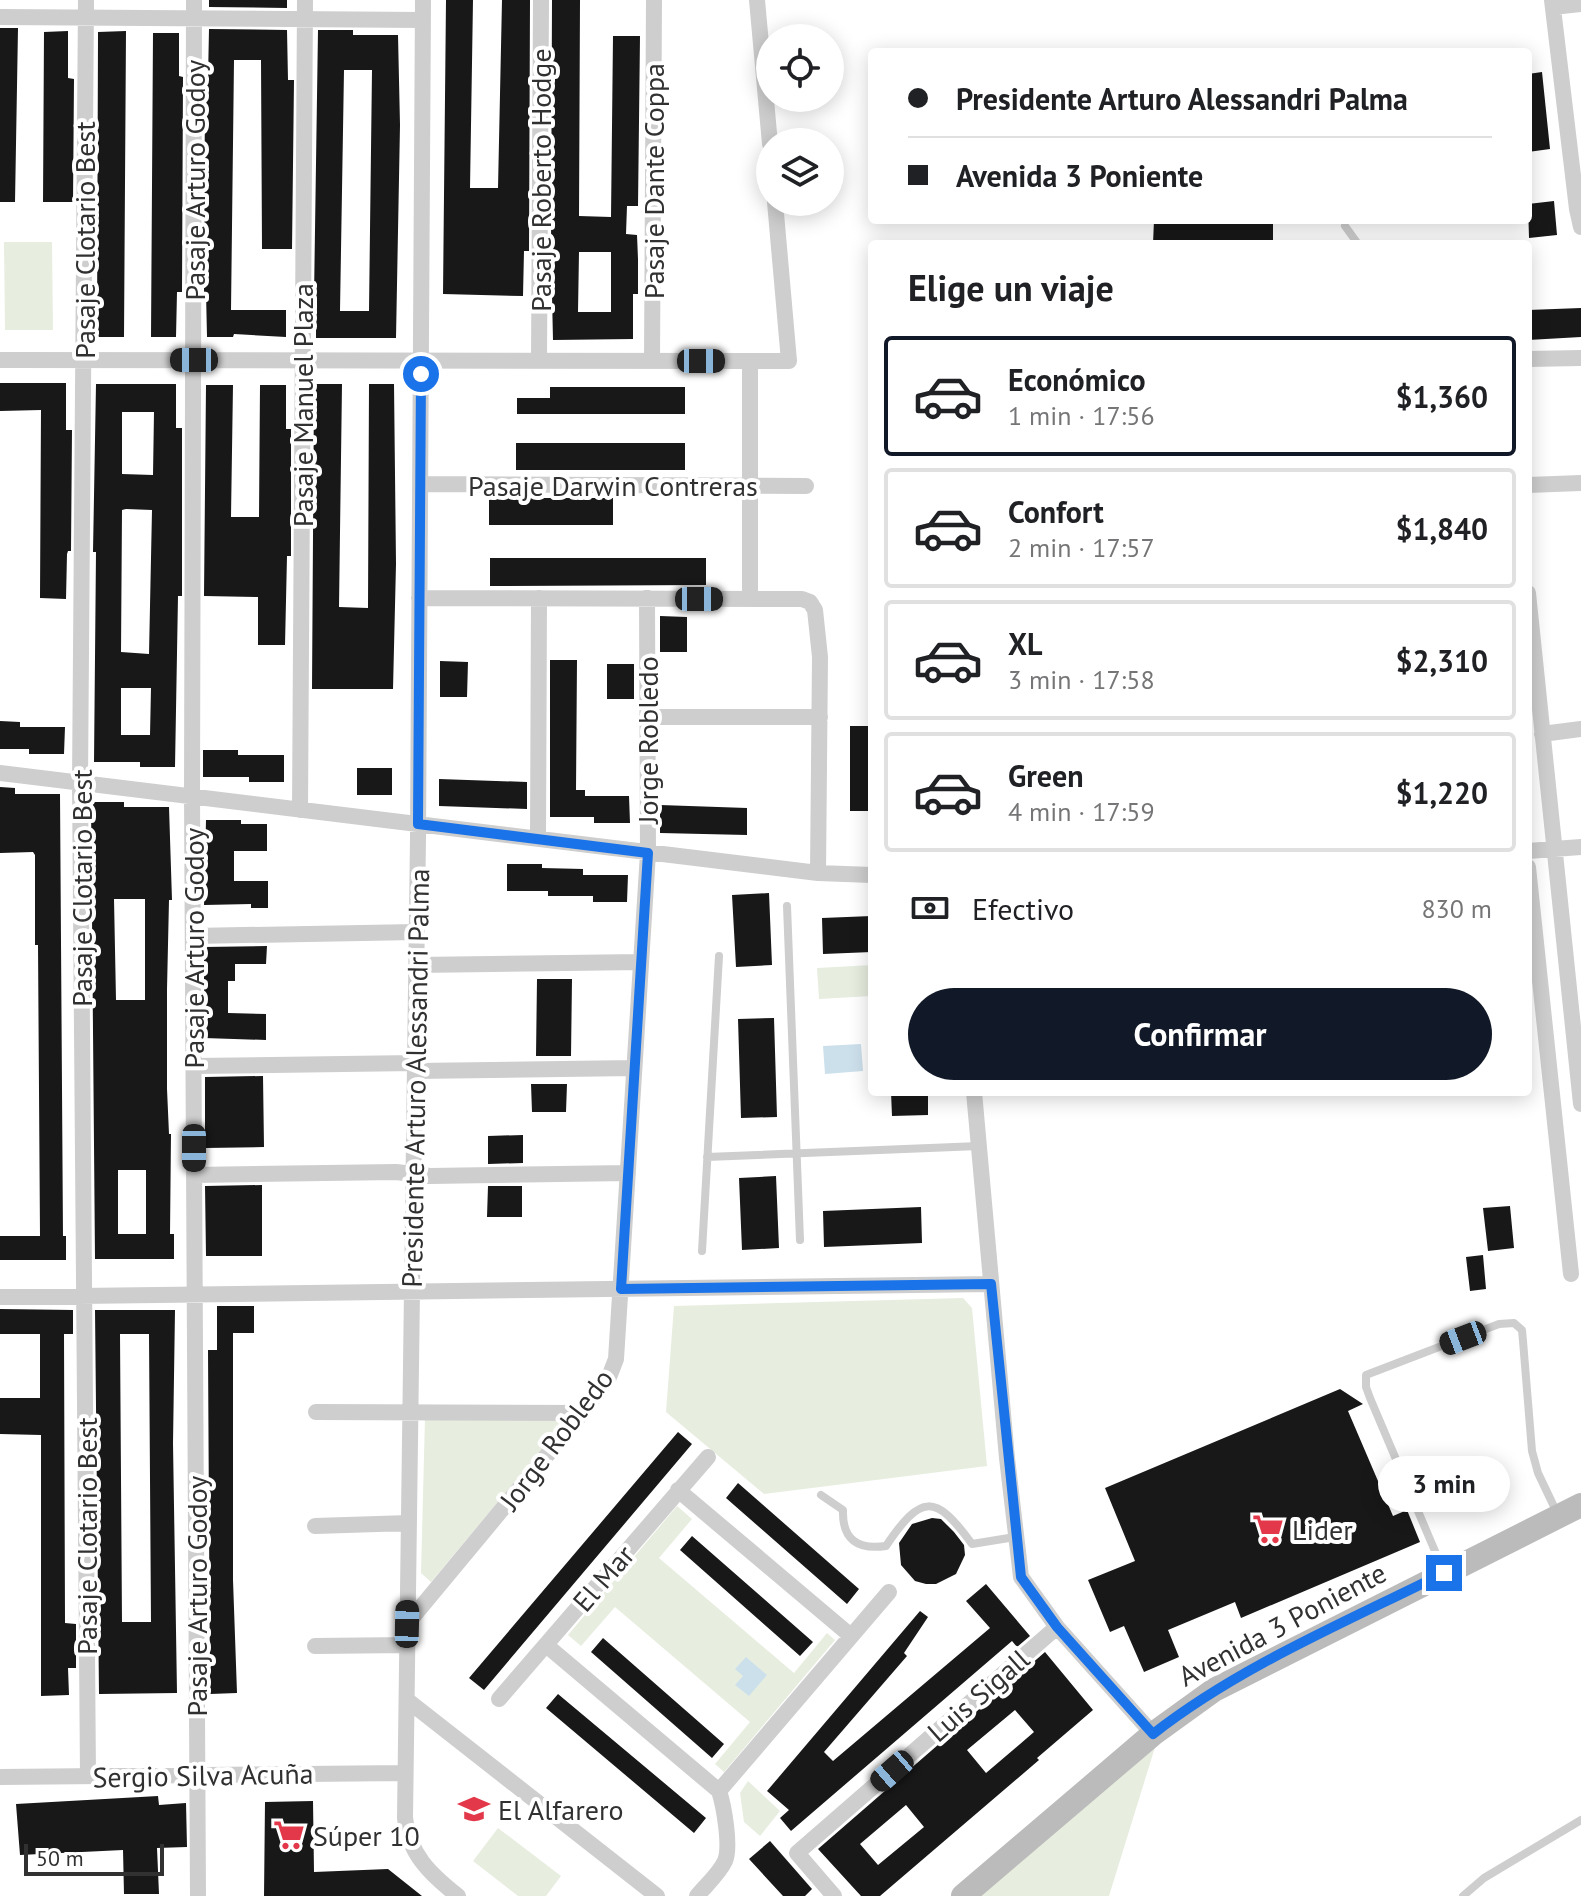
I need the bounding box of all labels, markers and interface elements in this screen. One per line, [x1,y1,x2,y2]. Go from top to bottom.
map controls [756,24,844,216]
button: locate [756,24,844,112]
street label: Pasaje Roberto Hodge [522,48,559,312]
street label: Pasaje Arturo Godoy [176,60,213,300]
street label: Pasaje Dante Coppa [635,63,672,299]
text: Presidente Arturo Alessandri Palma [956,79,1408,118]
street label: Pasaje Clotario Best [66,121,103,359]
button: layers [756,128,844,216]
text: Avenida 3 Poniente [956,156,1203,195]
text: Elige un viaje [908,264,1114,311]
street label: Pasaje Manuel Plaza [284,283,321,527]
car [170,348,218,372]
car [677,349,725,373]
route start [403,356,439,392]
icon: car [912,360,984,432]
text: Económico [1008,360,1146,399]
text: $1,360 [1395,377,1488,416]
text: 1 min · 17:56 [1008,399,1155,432]
street label: Pasaje Darwin Contreras [468,467,758,504]
icon: car [912,492,984,564]
text: Confort [1008,492,1104,531]
text: $1,840 [1395,509,1488,548]
text: 2 min · 17:57 [1008,531,1155,564]
car [675,587,723,611]
icon: car [912,624,984,696]
text: XL [1008,624,1042,663]
text: $2,310 [1395,641,1488,680]
street label: Jorge Robledo [629,656,666,825]
text: 3 min · 17:58 [1008,663,1155,696]
icon: car [912,756,984,828]
text: Green [1008,756,1083,795]
street label: Pasaje Clotario Best [63,769,100,1007]
text: $1,220 [1395,773,1488,812]
text: 4 min · 17:59 [1008,795,1155,828]
street label: Pasaje Arturo Godoy [175,828,212,1068]
street label: Presidente Arturo Alessandri Palma [393,868,437,1288]
icon: cash [908,886,952,930]
text: Efectivo [972,889,1074,928]
text: 830 m [1421,892,1492,925]
button: Confirmar [908,988,1492,1080]
car [182,1124,206,1172]
car [1436,1318,1490,1358]
street label: Jorge Robledo [490,1361,621,1518]
street label: Pasaje Clotario Best [68,1417,105,1655]
callout: 3 min [1378,1457,1510,1513]
text: 3 min [1412,1467,1476,1500]
street label: Pasaje Arturo Godoy [178,1476,215,1716]
place label: Lider [1292,1511,1353,1548]
supermarket icon: Lider [1251,1512,1285,1546]
street label: El Mar [564,1537,642,1619]
street label: Avenida 3 Poniente [1172,1554,1392,1694]
route end [1426,1555,1462,1591]
car [395,1600,419,1648]
street label: Luis Sigall [919,1641,1037,1749]
car [866,1746,918,1796]
street label: Sergio Silva Acuña [92,1755,314,1795]
place label: El Alfarero [498,1791,623,1828]
school or university icon: El Alfarero [457,1792,491,1826]
place label: Súper 10 [313,1817,420,1854]
supermarket icon: Súper 10 [272,1818,306,1852]
scale bar [24,1840,164,1876]
text: 50 m [36,1844,84,1872]

